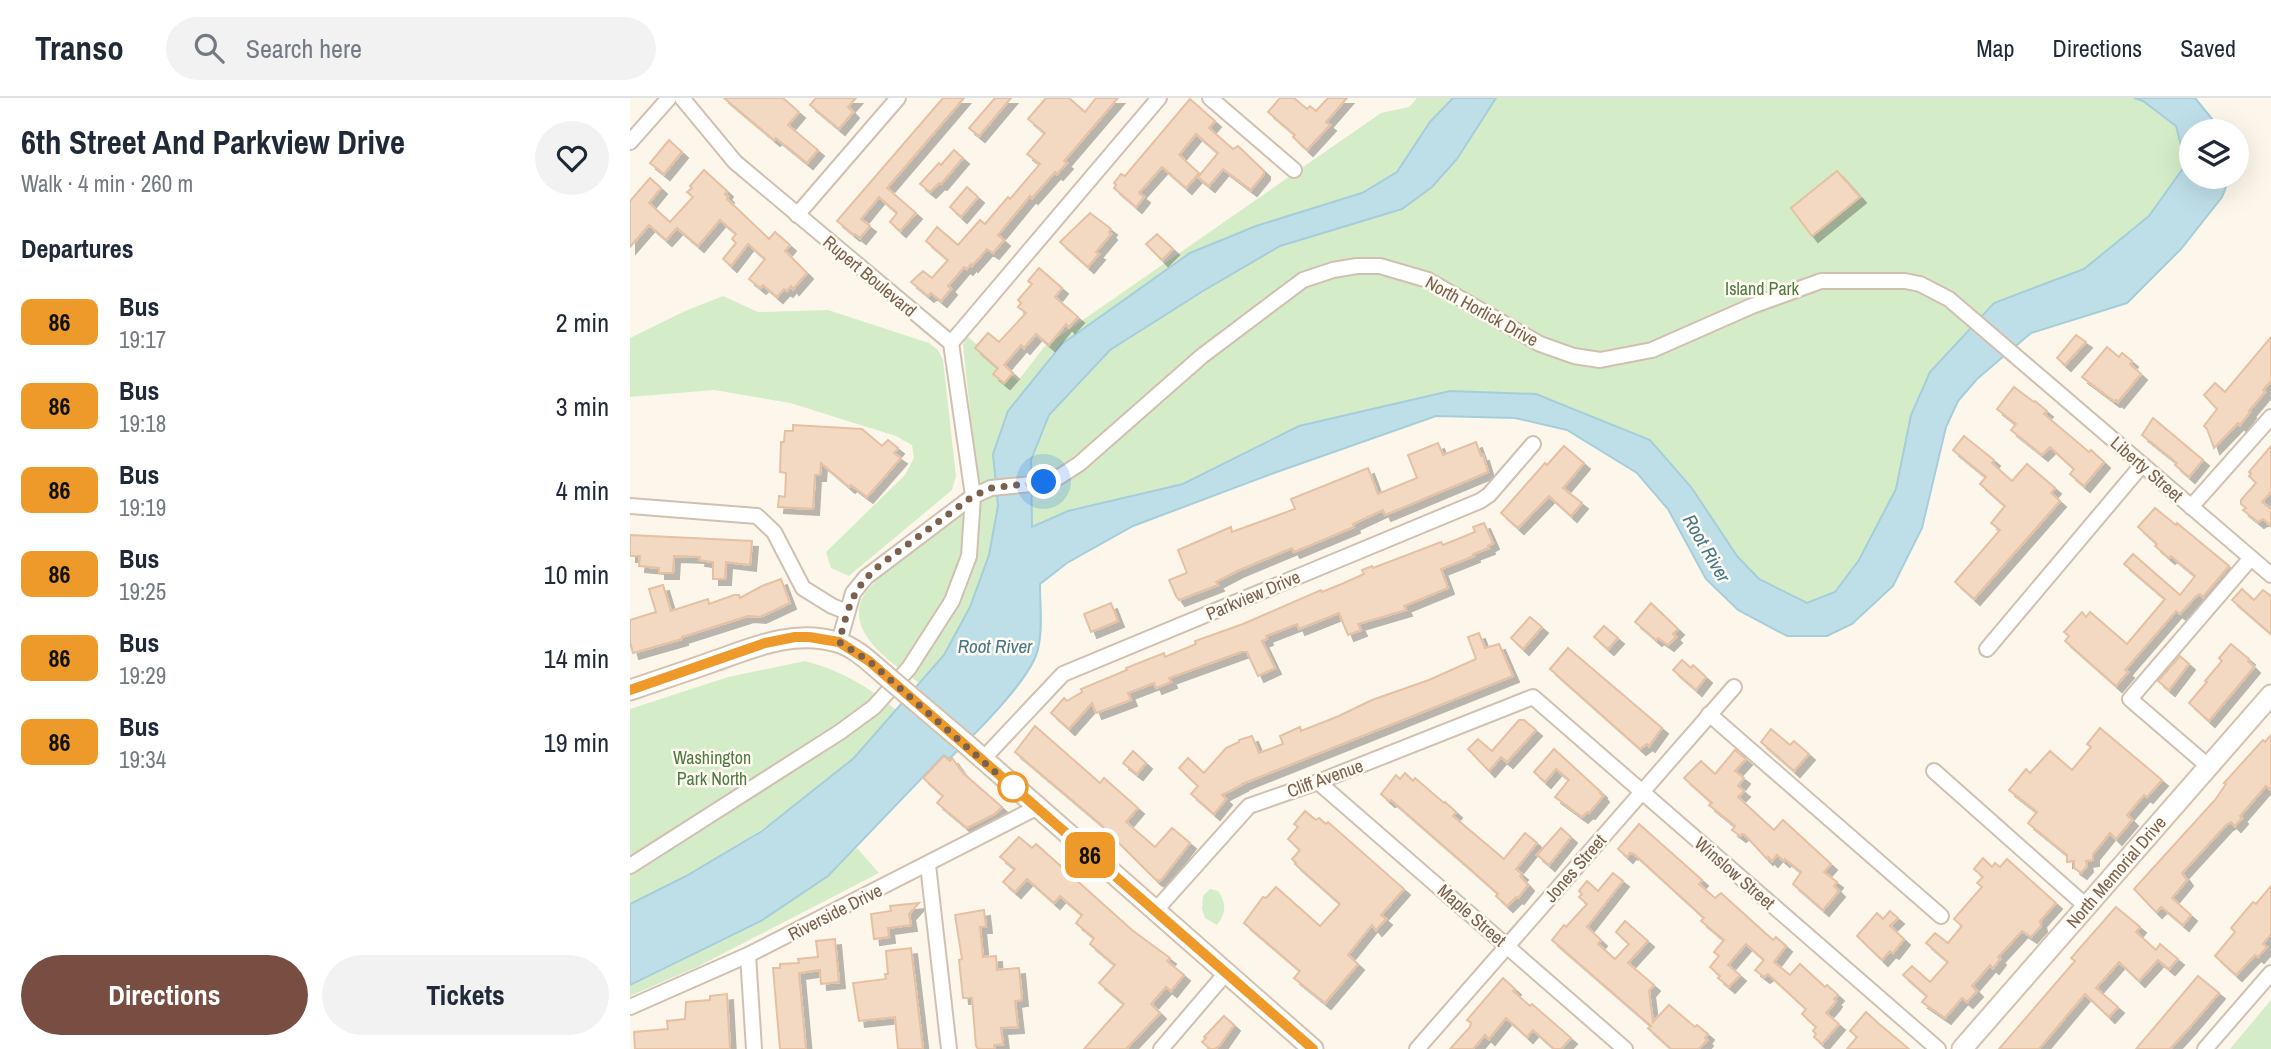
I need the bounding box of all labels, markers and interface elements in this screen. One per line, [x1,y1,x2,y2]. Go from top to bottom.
search box [166,17,656,80]
text: Transo [35,26,124,70]
icon: search [190,29,228,67]
text: Search here [246,31,362,66]
text: Map [1976,32,2014,64]
text: Directions [2052,32,2142,64]
text: Saved [2180,32,2236,64]
map controls [2179,119,2249,189]
button: layers [2179,119,2249,189]
text: 6th Street And Parkview Drive [21,120,405,164]
button: heart [535,121,609,195]
text: Walk · 4 min · 260 m [21,168,193,199]
street label: Rupert Boulevard [818,230,922,322]
text: Departures [21,231,134,266]
street label: North Horlick Drive [1421,270,1543,352]
park label: Island Park [1725,276,1800,301]
text: Bus [119,289,159,324]
text: 2 min [556,305,609,340]
text: 86 [49,306,70,338]
text: 19:17 [119,324,166,355]
text: Bus [119,373,159,408]
text: 3 min [556,389,609,424]
text: 86 [49,390,70,422]
text: 19:18 [119,408,166,439]
street label: Liberty Street [2105,430,2189,508]
text: Bus [119,457,159,492]
your location [1026,464,1061,499]
text: 4 min [556,473,609,508]
text: 86 [49,474,70,506]
text: 19:19 [119,492,166,523]
water label: Root River [1677,509,1737,587]
text: Bus [119,541,159,576]
text: 10 min [544,557,609,592]
text: 86 [49,558,70,590]
street label: Parkview Drive [1202,564,1304,626]
text: 19:25 [119,576,166,607]
text: Bus [119,625,159,660]
water label: Root River [958,633,1033,659]
text: 14 min [544,641,609,676]
text: 86 [49,642,70,674]
text: 19:29 [119,660,166,691]
text: Bus [119,709,159,744]
text: 19 min [544,725,609,760]
text: 86 [49,726,70,758]
text: 19:34 [119,744,166,775]
park label: Washington Park North [673,745,751,791]
street label: Cliff Avenue [1284,753,1366,803]
unlabelled marker [998,772,1028,802]
street label: North Memorial Drive [2060,811,2172,933]
street label: Jones Street [1538,829,1612,907]
street label: Winslow Street [1689,831,1781,915]
line badge: 86 [1058,832,1121,878]
text: 86 [1079,839,1101,871]
street label: Riverside Drive [784,878,886,946]
street label: Maple Street [1432,878,1512,952]
button: Directions [21,955,308,1035]
button: Tickets [322,955,609,1035]

